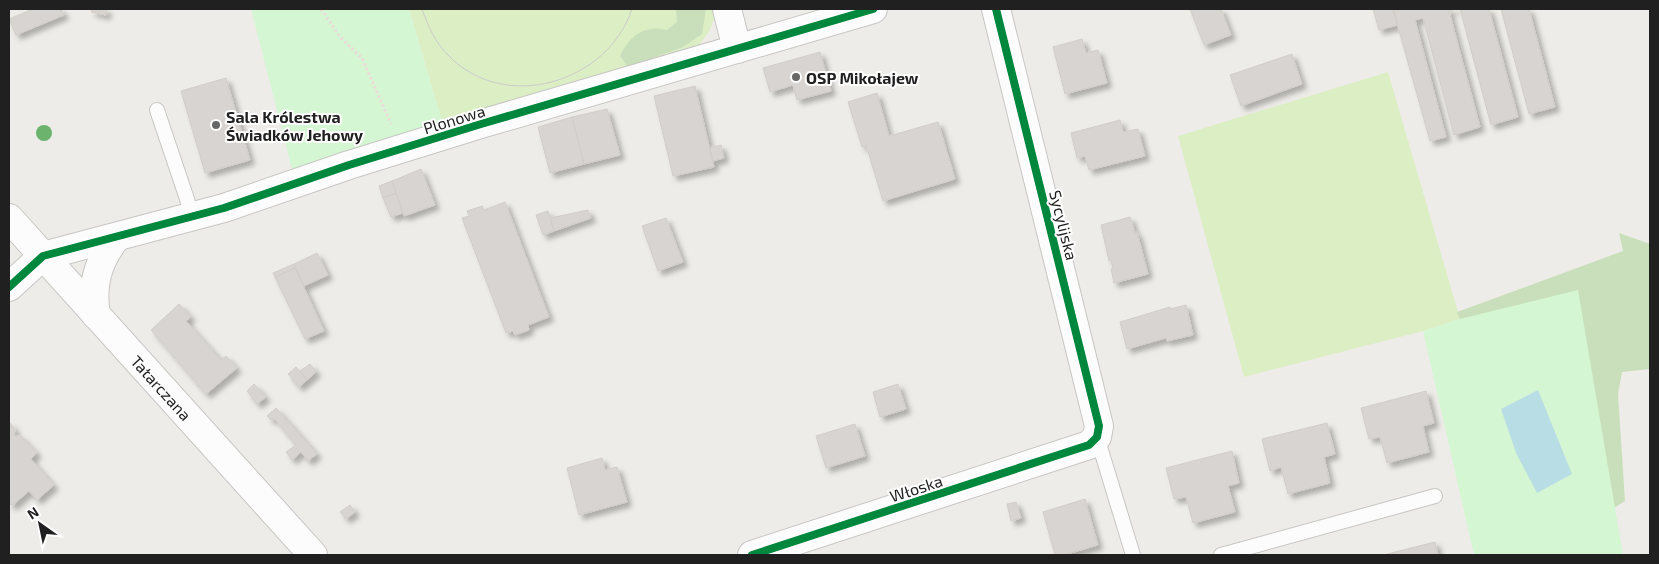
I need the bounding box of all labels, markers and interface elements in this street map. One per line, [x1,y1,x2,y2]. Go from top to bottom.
place label: OSP Mikołajew [806,68,919,87]
marker: OSP Mikołajew [790,71,802,83]
street label: Plonowa [421,101,487,137]
place label: Sala Królestwa Świadków Jehowy [226,107,363,145]
marker: Sala Królestwa Świadków Jehowy [210,119,222,131]
street label: Sycylijska [1045,188,1082,262]
street label: Tatarczana [128,351,196,424]
street label: Włoska [887,471,945,505]
north arrow [15,499,65,549]
text: N [24,503,42,523]

